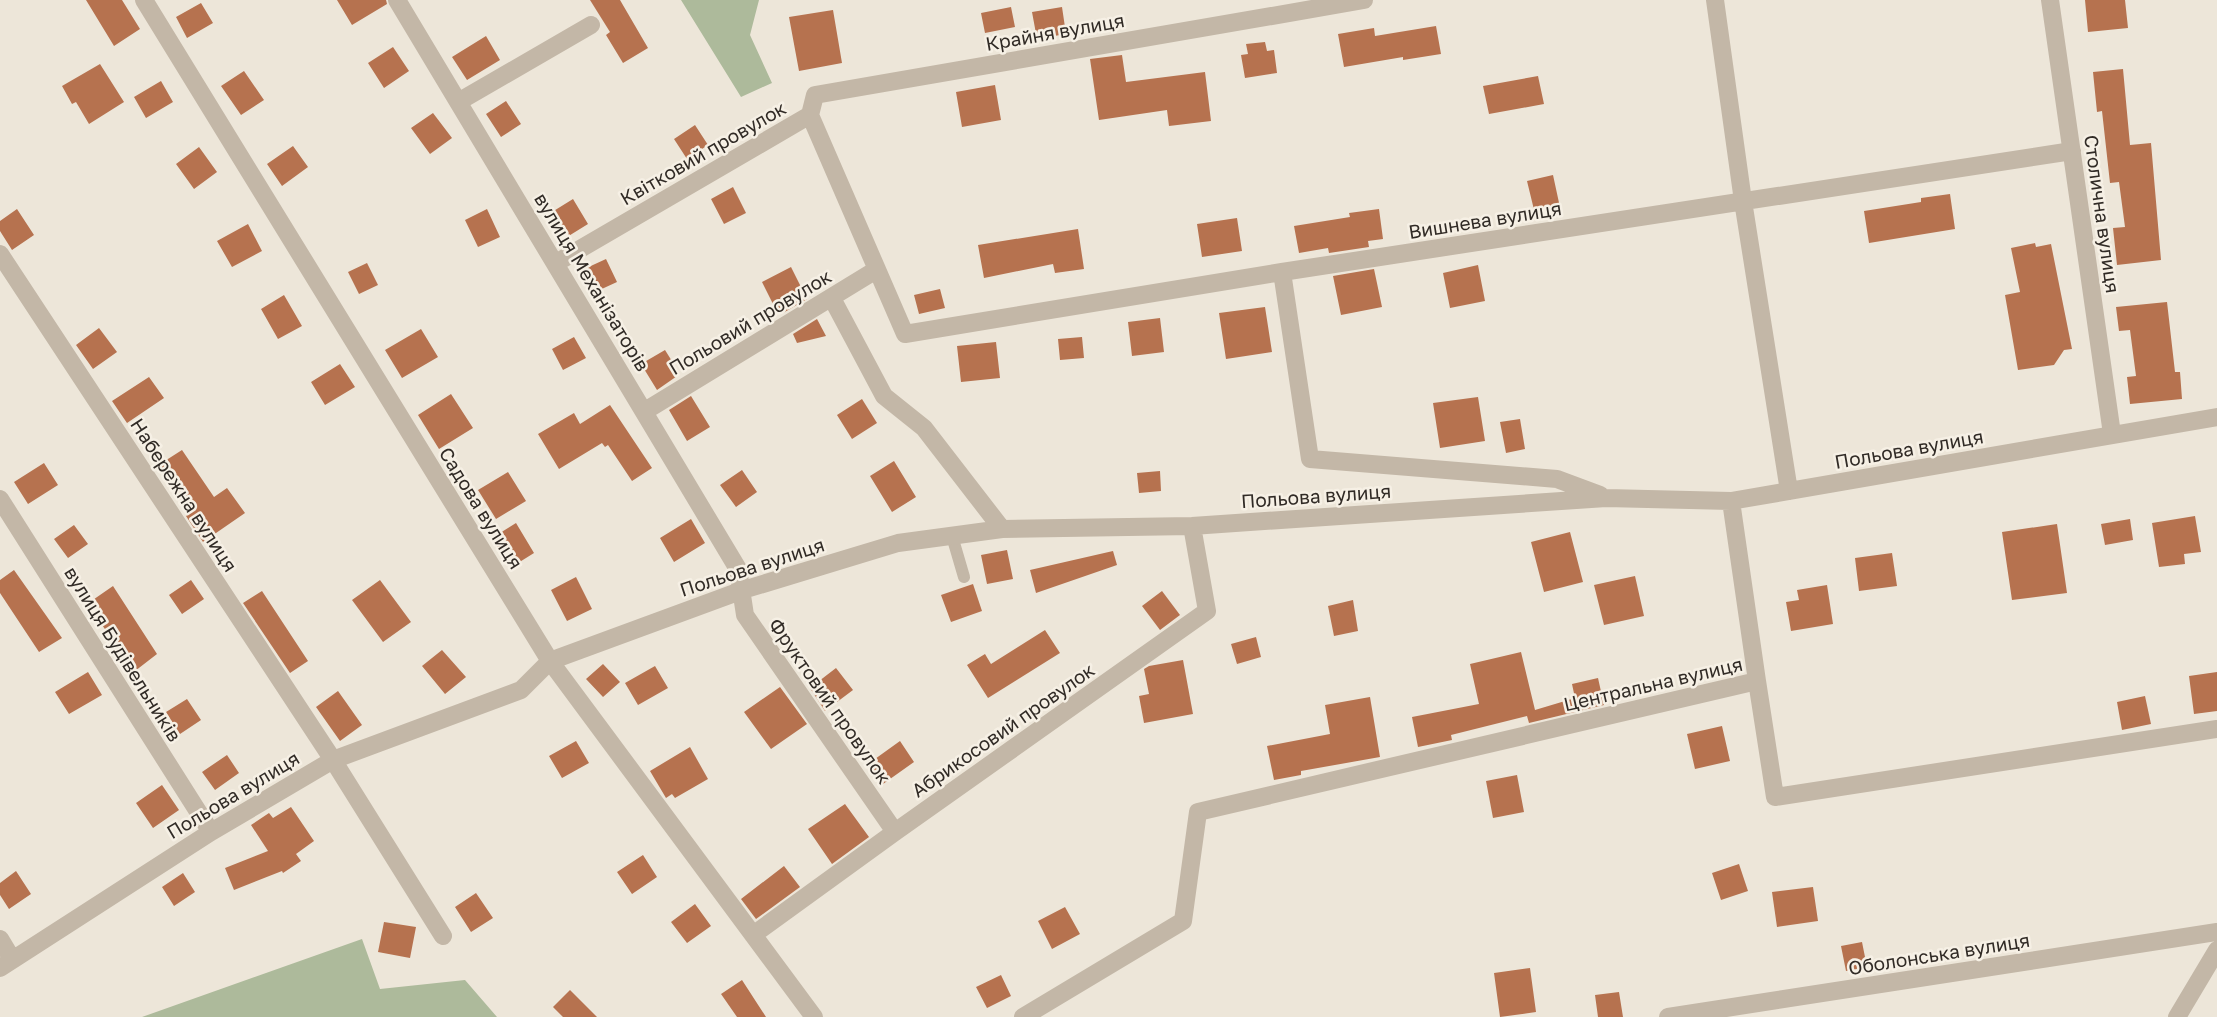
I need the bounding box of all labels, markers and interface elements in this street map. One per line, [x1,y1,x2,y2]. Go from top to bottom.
street label: Крайня вулиця [984,8,1126,55]
street label: Квітковий провулок [616,96,790,209]
street label: Столична вулиця [2080,133,2125,295]
street label: вулиця Механізаторів [530,188,655,375]
street label: Вишнева вулиця [1407,196,1563,243]
street label: Польовий провулок [664,264,835,379]
street label: Набережна вулиця [126,414,243,576]
street label: Польова вулиця [1833,424,1985,473]
street label: Садова вулиця [435,443,528,573]
street label: Польова вулиця [1240,479,1392,512]
street label: Польова вулиця [677,532,827,601]
street label: вулиця Будівельників [60,562,187,746]
street label: Фруктовий провулок [765,613,896,788]
street label: Центральна вулиця [1561,652,1745,715]
street label: Абрикосовий провулок [907,658,1099,802]
street label: Польова вулиця [162,746,303,843]
street label: Оболонська вулиця [1847,928,2031,979]

